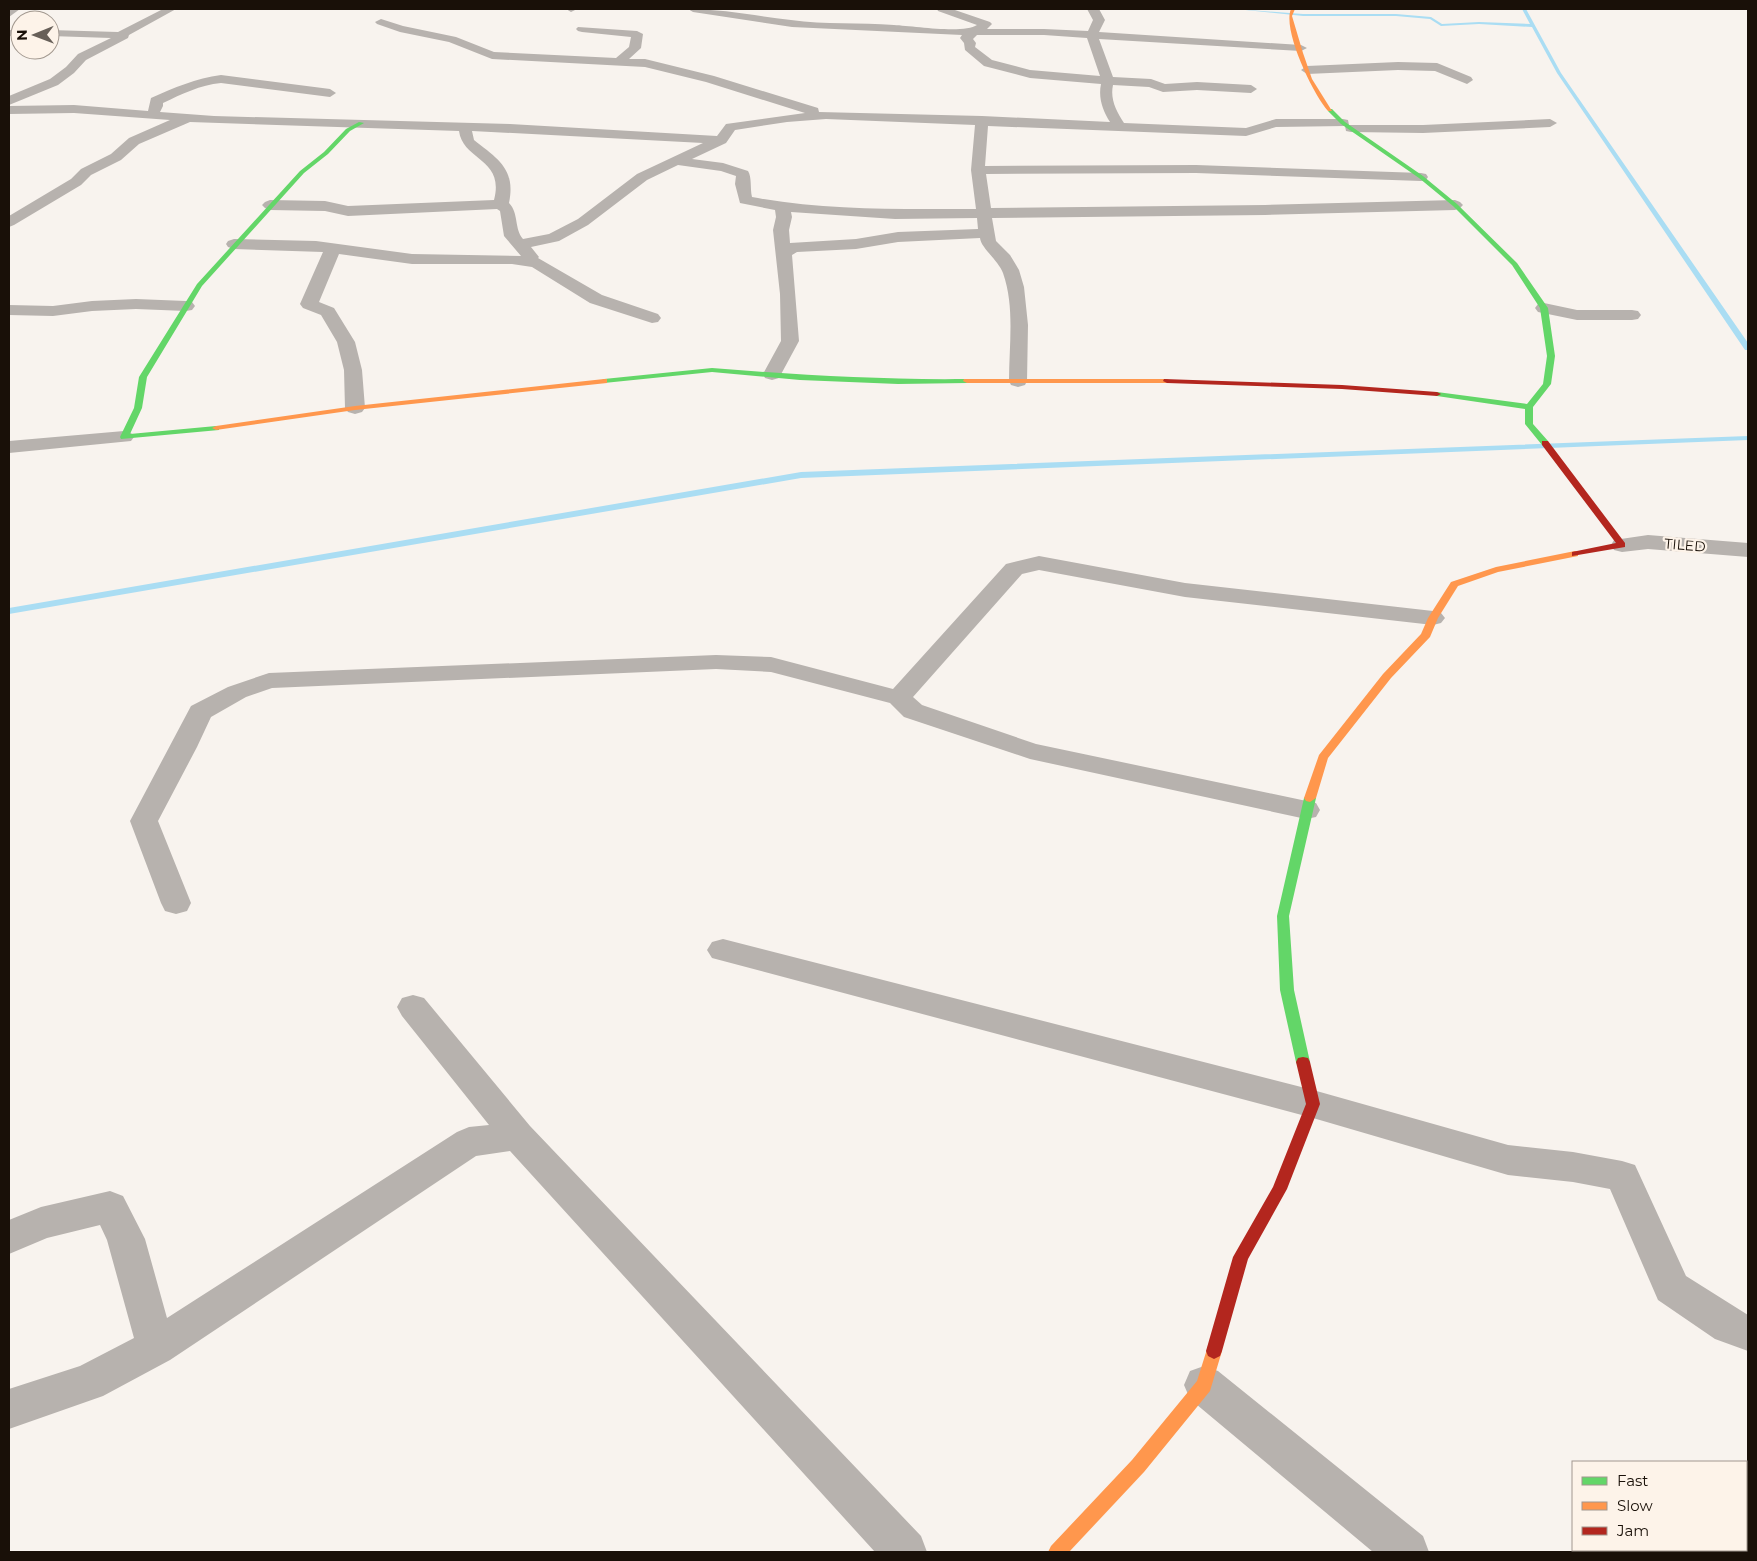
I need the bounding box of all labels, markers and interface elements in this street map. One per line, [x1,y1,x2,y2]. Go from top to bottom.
north arrow [10,10,60,60]
text: N [13,29,31,41]
street label: TILED [1664,534,1706,556]
legend [1572,1461,1747,1551]
text: Fast [1617,1471,1648,1490]
text: Slow [1617,1496,1653,1515]
text: Jam [1616,1521,1649,1540]

